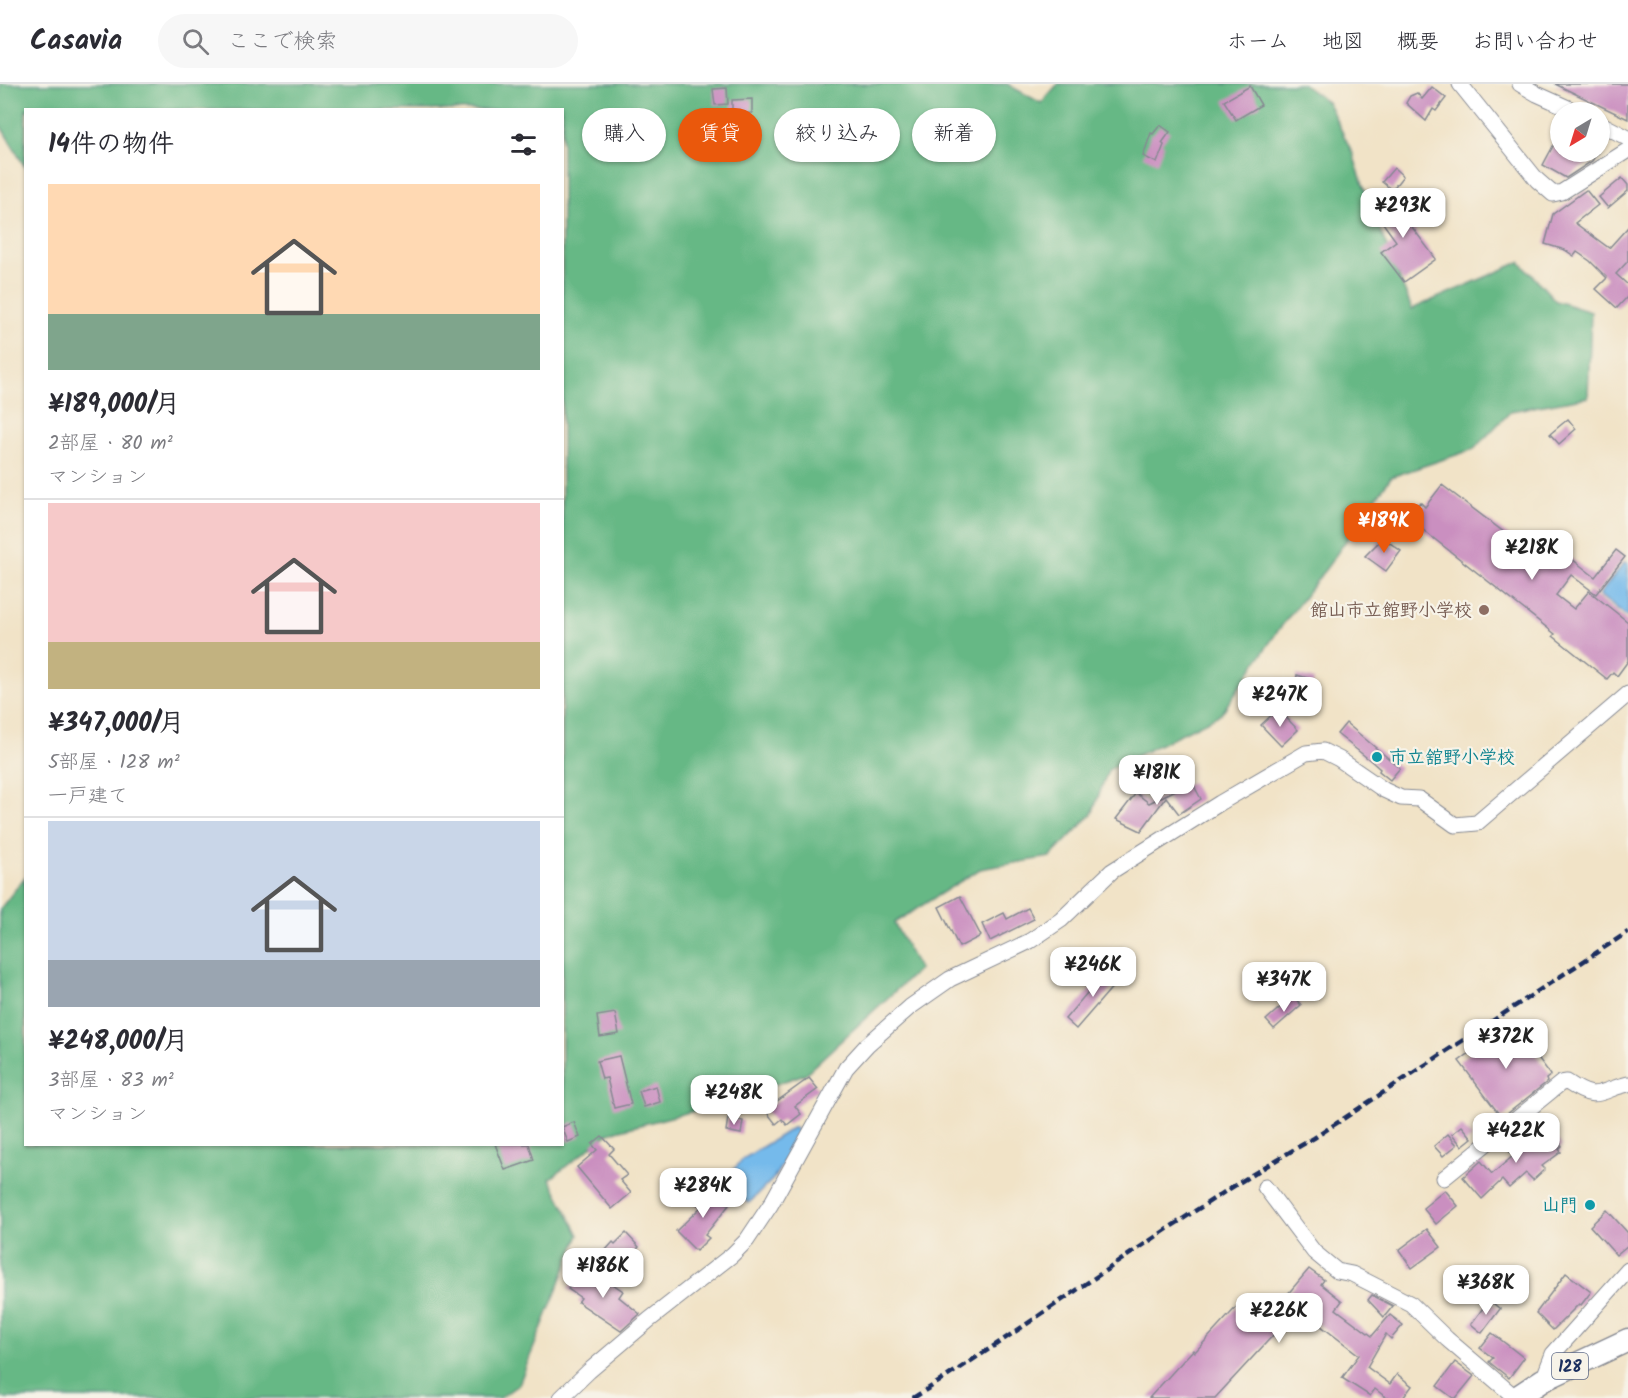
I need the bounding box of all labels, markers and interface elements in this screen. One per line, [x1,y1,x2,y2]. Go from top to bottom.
search box [158,14,578,68]
text: Casavia [30,19,122,64]
icon: search [179,25,212,58]
text: ここで検索 [227,25,337,60]
text: ホーム [1227,26,1289,59]
text: 地図 [1322,26,1364,59]
text: 概要 [1397,26,1439,59]
text: お問い合わせ [1472,26,1598,59]
north arrow [1550,102,1610,162]
map controls [1550,102,1610,162]
chip: 購入 [582,108,666,162]
chip: 賃貸 [678,108,762,162]
chip: 絞り込み [774,108,900,162]
chip: 新着 [912,108,996,162]
text: 14件の物件 [48,124,174,166]
icon: filters [507,128,540,161]
pin: ¥293K [1361,188,1445,239]
text: ¥293K [1374,191,1432,223]
icon: home [240,223,348,331]
text: ¥189,000/月 [48,384,181,426]
text: 2部屋 · 80 m² [48,428,173,460]
text: マンション [48,462,147,494]
pin: ¥189K [1342,503,1426,554]
text: ¥189K [1358,506,1410,538]
pin: ¥218K [1490,530,1574,581]
text: ¥218K [1505,533,1559,565]
icon: home [240,542,348,650]
place label: 館山市立館野小学校 [1310,597,1472,626]
marker: 館山市立館野小学校 [1477,603,1491,617]
pin: ¥247K [1238,677,1322,728]
text: ¥247K [1252,680,1308,712]
text: ¥347,000/月 [48,703,185,745]
place label: 市立舘野小学校 [1389,744,1515,773]
text: 5部屋 · 128 m² [48,747,180,779]
marker: 市立舘野小学校 [1370,750,1384,764]
pin: ¥181K [1115,755,1199,806]
text: ¥181K [1133,758,1181,790]
text: 一戸建て [48,781,128,813]
icon: home [240,860,348,968]
pin: ¥246K [1051,947,1135,998]
text: ¥246K [1064,950,1122,982]
pin: ¥347K [1242,962,1326,1013]
text: ¥347K [1256,965,1312,997]
pin: ¥372K [1464,1019,1548,1070]
text: ¥248,000/月 [48,1021,189,1063]
text: ¥372K [1478,1022,1534,1054]
text: 3部屋 · 83 m² [48,1065,174,1097]
pin: ¥248K [692,1075,776,1126]
text: ¥248K [705,1078,763,1110]
text: マンション [48,1099,147,1131]
pin: ¥422K [1474,1113,1558,1164]
text: ¥422K [1487,1116,1545,1148]
pin: ¥284K [661,1168,745,1219]
text: ¥284K [674,1171,732,1203]
place label: 山門 [1542,1192,1578,1221]
marker: 山門 [1583,1198,1597,1212]
pin: ¥186K [561,1248,645,1299]
text: ¥186K [576,1251,630,1283]
pin: ¥368K [1444,1265,1528,1316]
text: ¥368K [1457,1268,1515,1300]
pin: ¥226K [1237,1293,1321,1344]
text: ¥226K [1250,1296,1308,1328]
road number: 128 [1552,1353,1588,1379]

